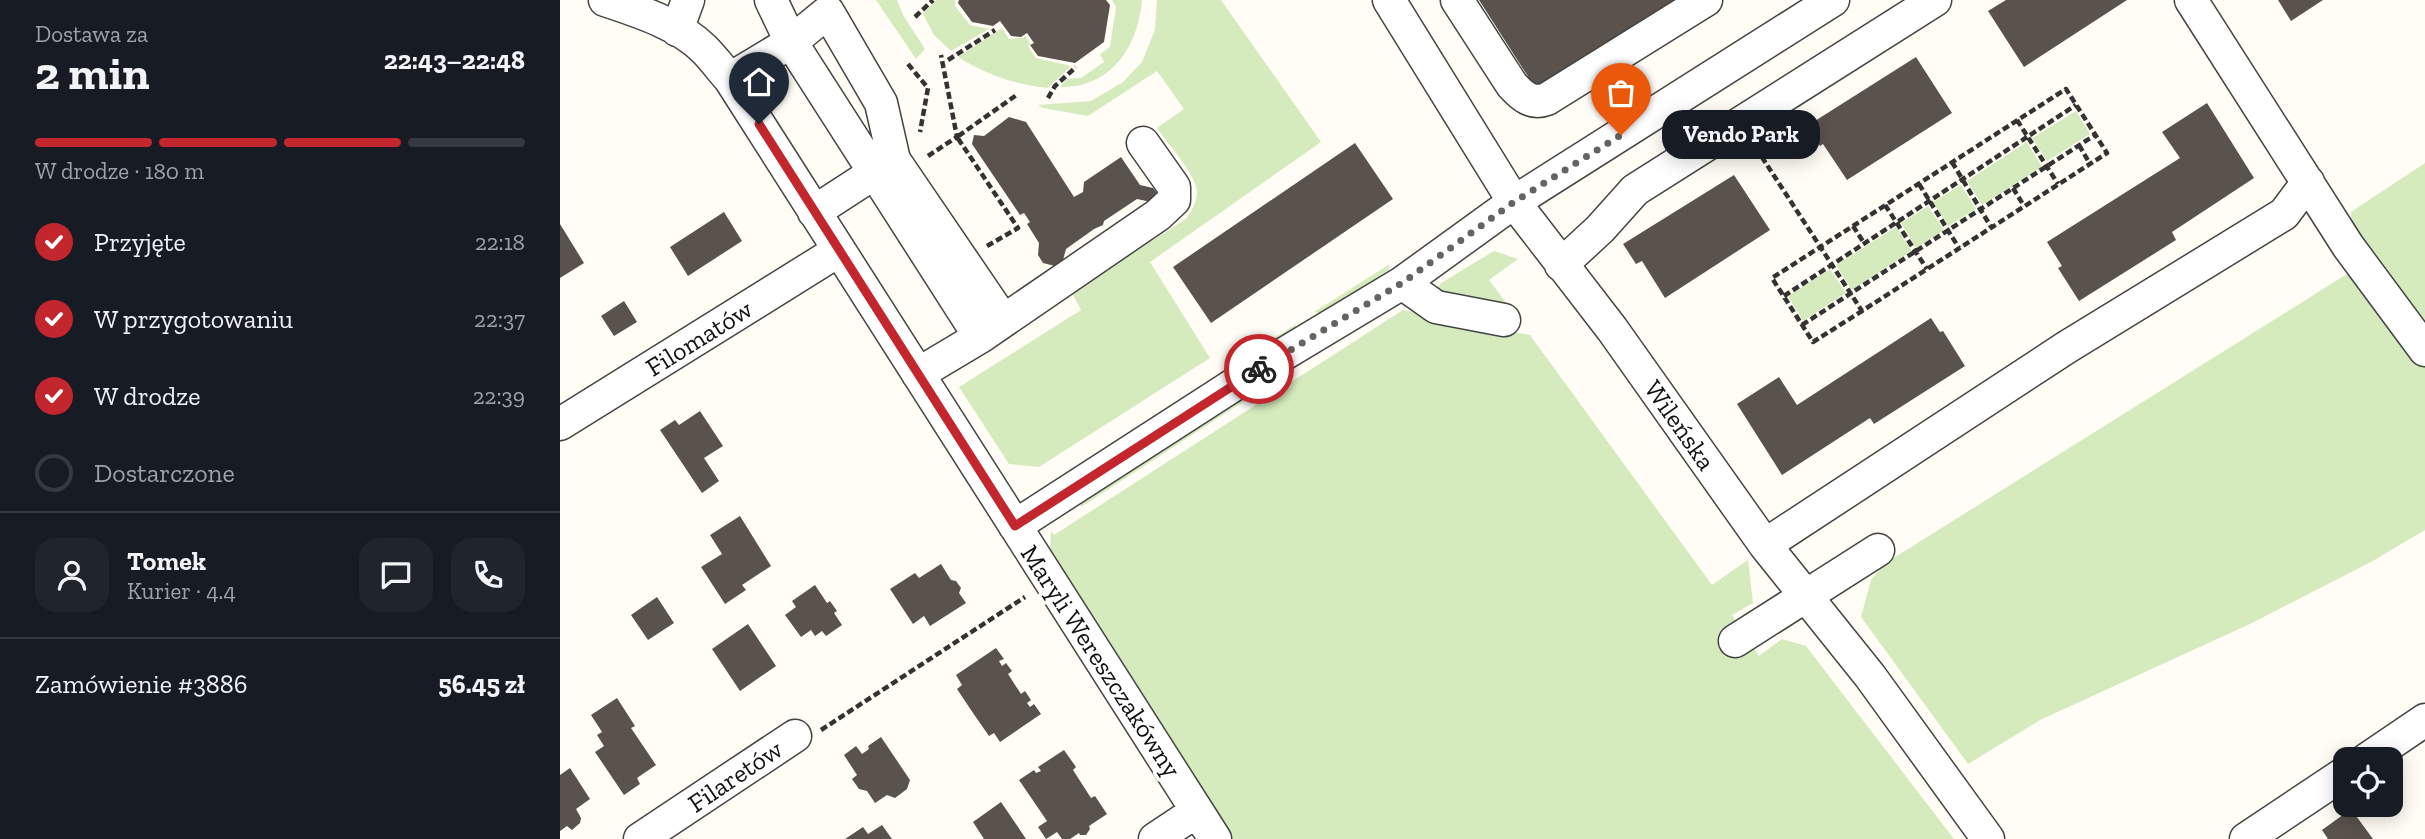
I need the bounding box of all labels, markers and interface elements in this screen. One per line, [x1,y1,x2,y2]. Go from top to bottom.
text: Dostawa za [35,20,148,48]
text: 22:43–22:48 [384,44,525,76]
text: 2 min [35,46,150,101]
pin [729,52,789,124]
icon: home [740,63,778,101]
pin [1591,63,1651,135]
icon: bag [1602,74,1640,112]
callout: Vendo Park [1663,110,1820,160]
text: Vendo Park [1683,120,1799,148]
text: W drodze · 180 m [35,157,204,185]
icon: check [35,223,73,261]
text: Przyjęte [94,226,186,258]
text: 22:18 [475,228,525,256]
street label: Filomatów [640,293,758,383]
icon: check [35,300,73,338]
text: W przygotowaniu [94,303,293,335]
text: 22:37 [474,305,525,333]
courier [1224,334,1294,404]
icon: bike [1240,350,1278,388]
street label: Wileńska [1637,374,1723,477]
icon: check [35,377,73,415]
text: W drodze [94,380,200,412]
text: 22:39 [473,382,525,410]
text: Dostarczone [94,457,235,489]
button: person [35,538,109,612]
button: chat [359,538,433,612]
button: phone [451,538,525,612]
street label: Maryli Wereszczakówny [1014,539,1188,784]
text: Tomek [127,545,206,577]
text: Kurier · 4.4 [127,577,236,605]
text: Zamówienie #3886 [35,668,248,700]
text: 56.45 zł [438,668,525,700]
street label: Filaretów [682,733,788,819]
map controls [2333,747,2403,817]
button: locate [2333,747,2403,817]

